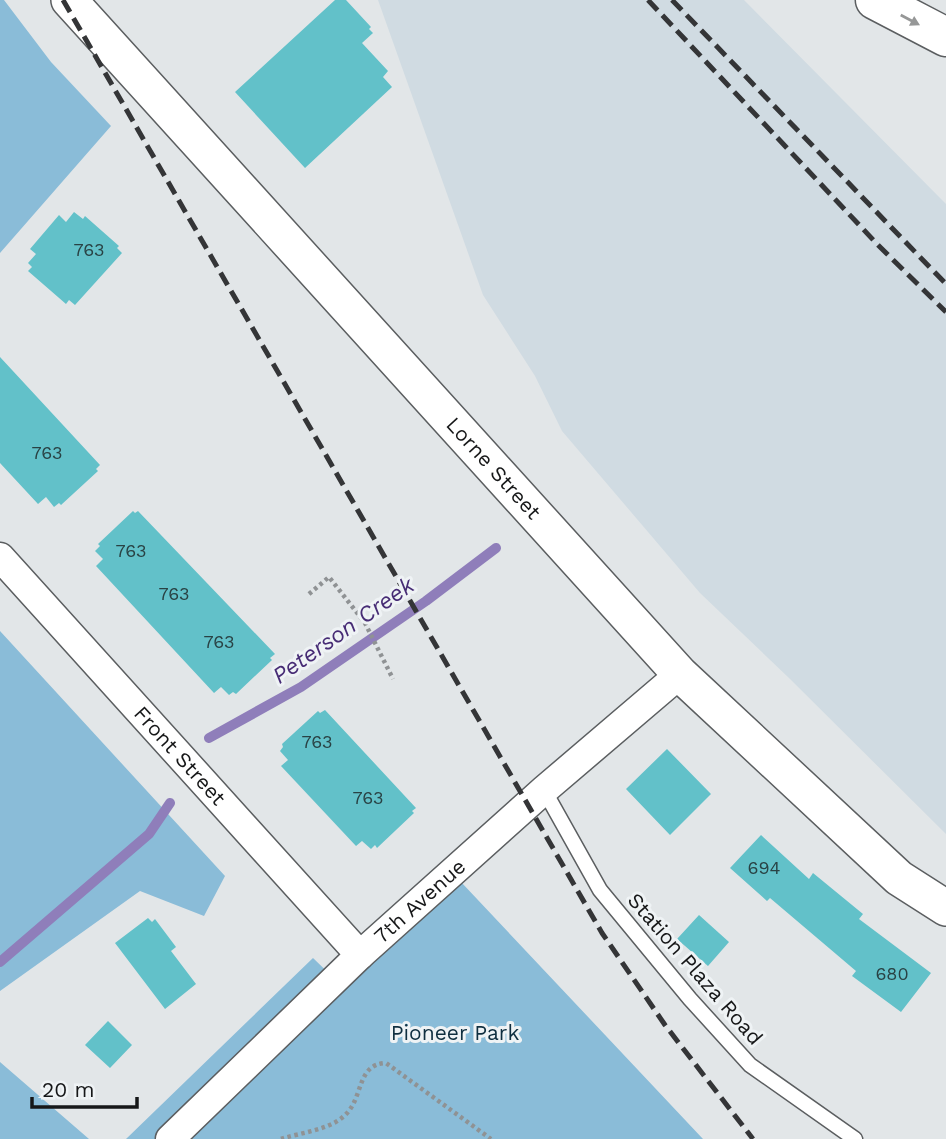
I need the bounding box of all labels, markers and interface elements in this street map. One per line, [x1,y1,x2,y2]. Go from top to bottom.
one-way arrow [900,14,920,25]
house number: 763 [73,239,105,260]
street label: Lorne Street [441,412,547,524]
house number: 763 [31,442,63,463]
house number: 763 [115,540,147,561]
water label: Peterson Creek [267,571,421,689]
house number: 763 [158,583,190,604]
house number: 763 [203,631,235,652]
street label: Front Street [129,701,231,810]
house number: 763 [301,731,333,752]
house number: 763 [352,787,384,808]
street label: 7th Avenue [369,853,470,948]
house number: 694 [747,857,781,878]
street label: Station Plaza Road [623,888,768,1050]
house number: 680 [875,963,909,984]
park label: Pioneer Park [391,1020,519,1045]
scale bar [32,1066,136,1110]
text: 20 m [42,1077,94,1102]

